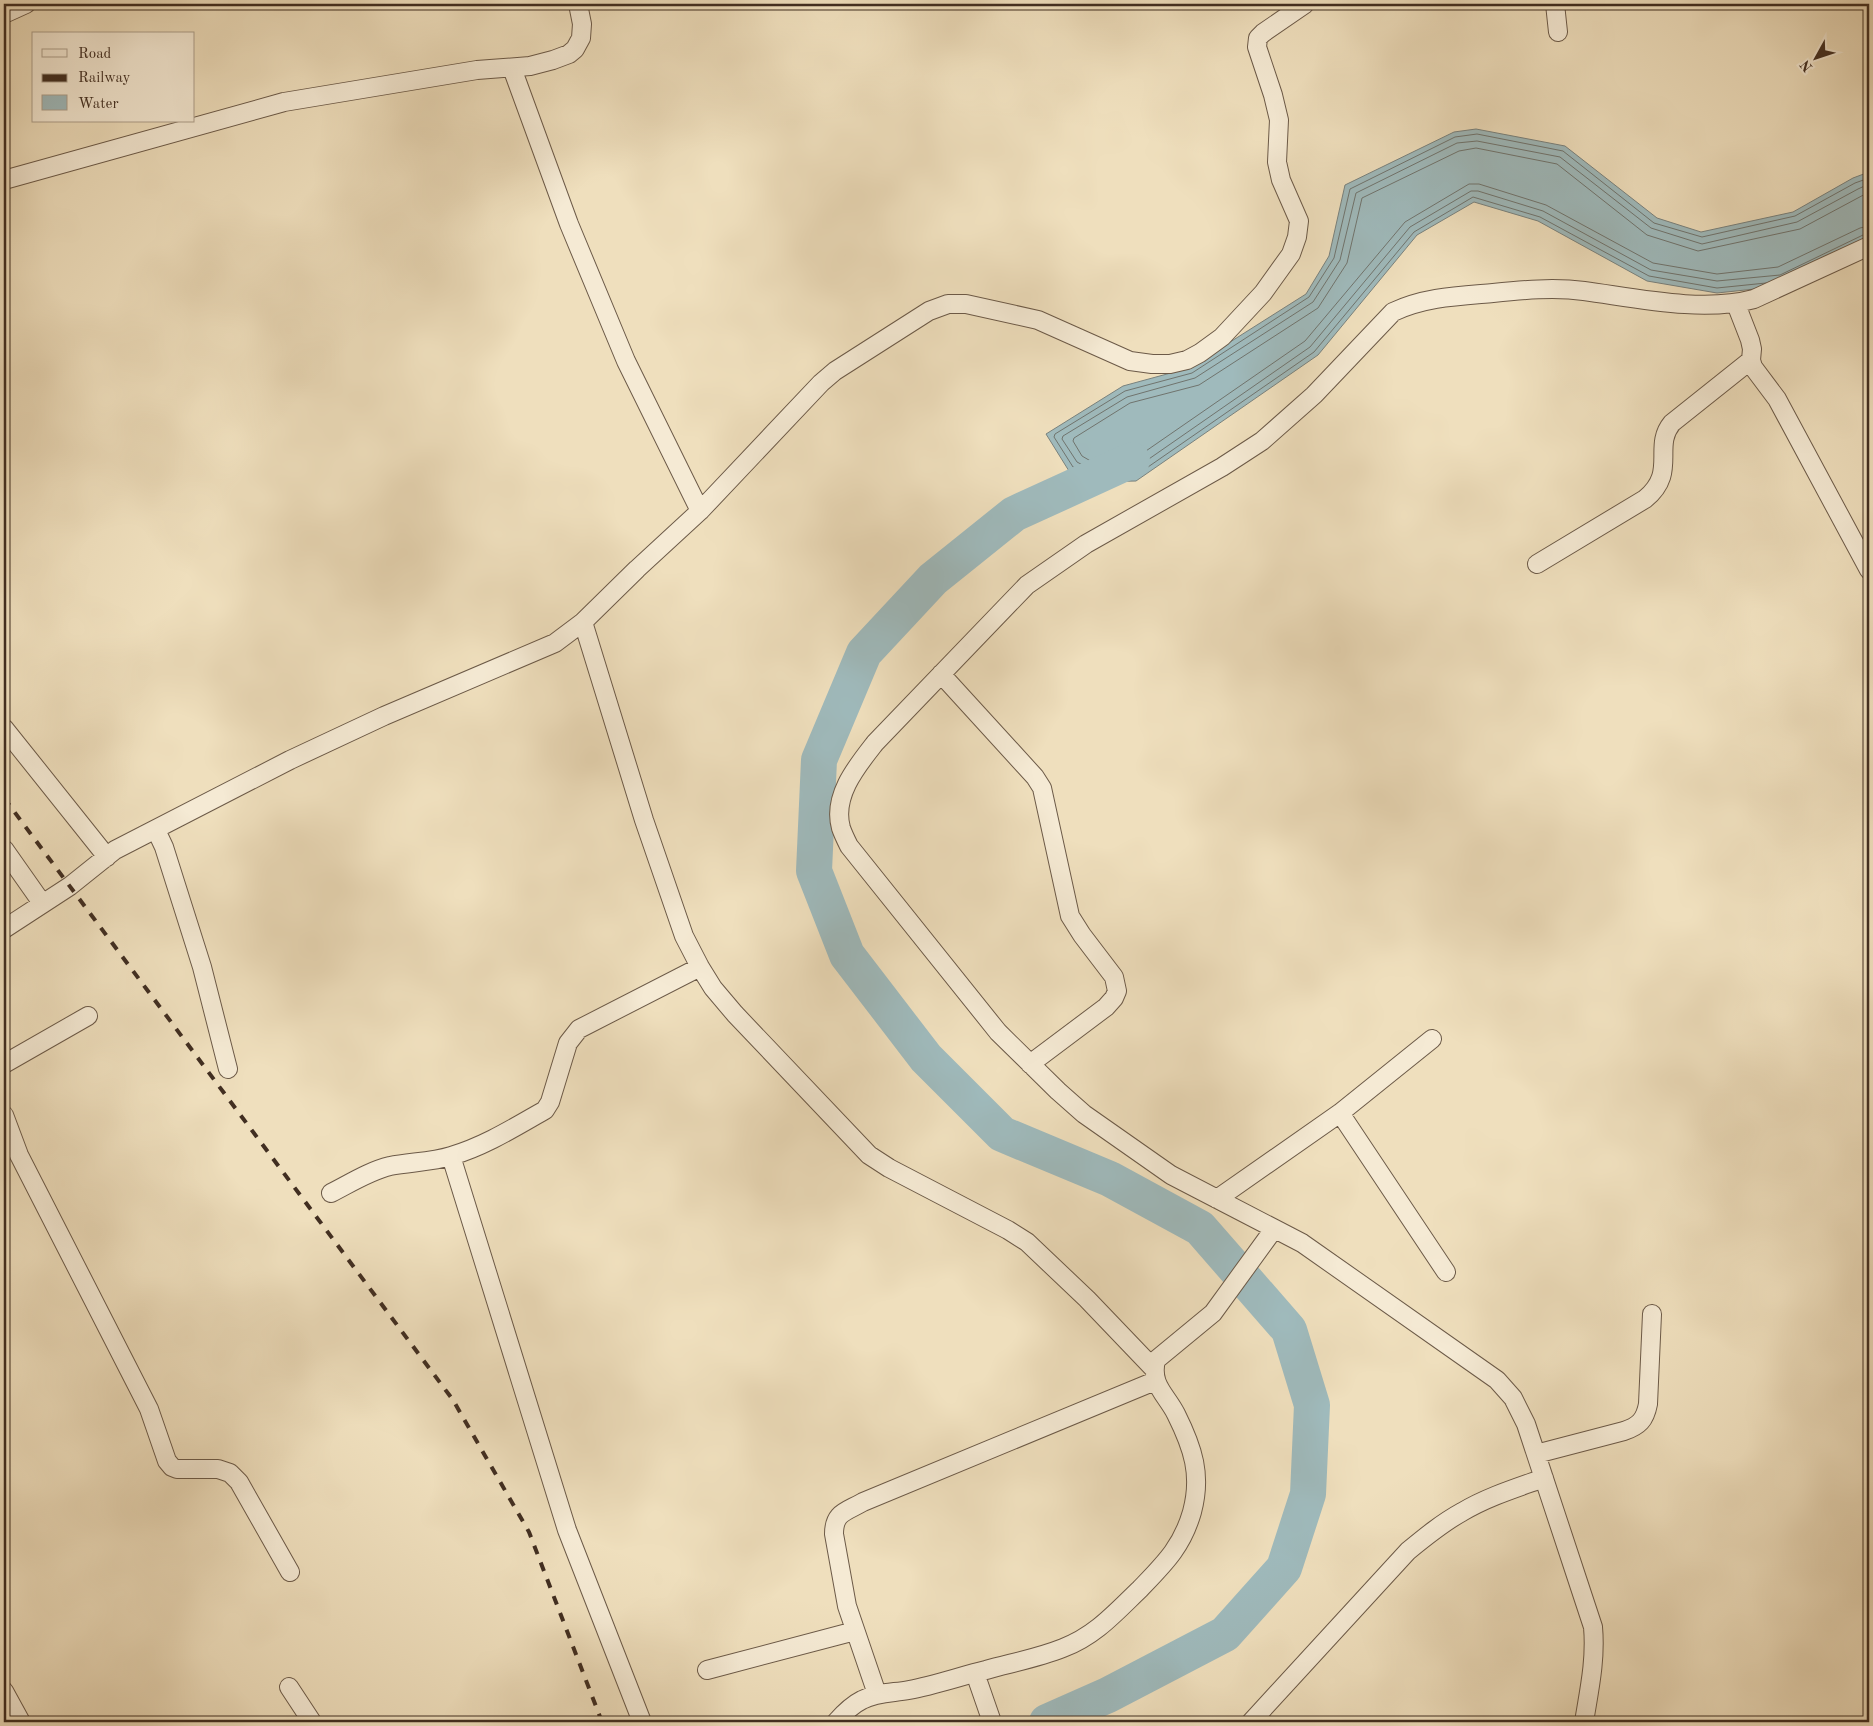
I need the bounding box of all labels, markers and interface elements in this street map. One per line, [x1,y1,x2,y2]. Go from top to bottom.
legend [32,32,195,122]
north arrow [1790,32,1840,82]
text: Road [78,47,112,62]
text: N [1798,57,1816,74]
text: Railway [78,71,131,86]
text: Water [78,97,119,112]

